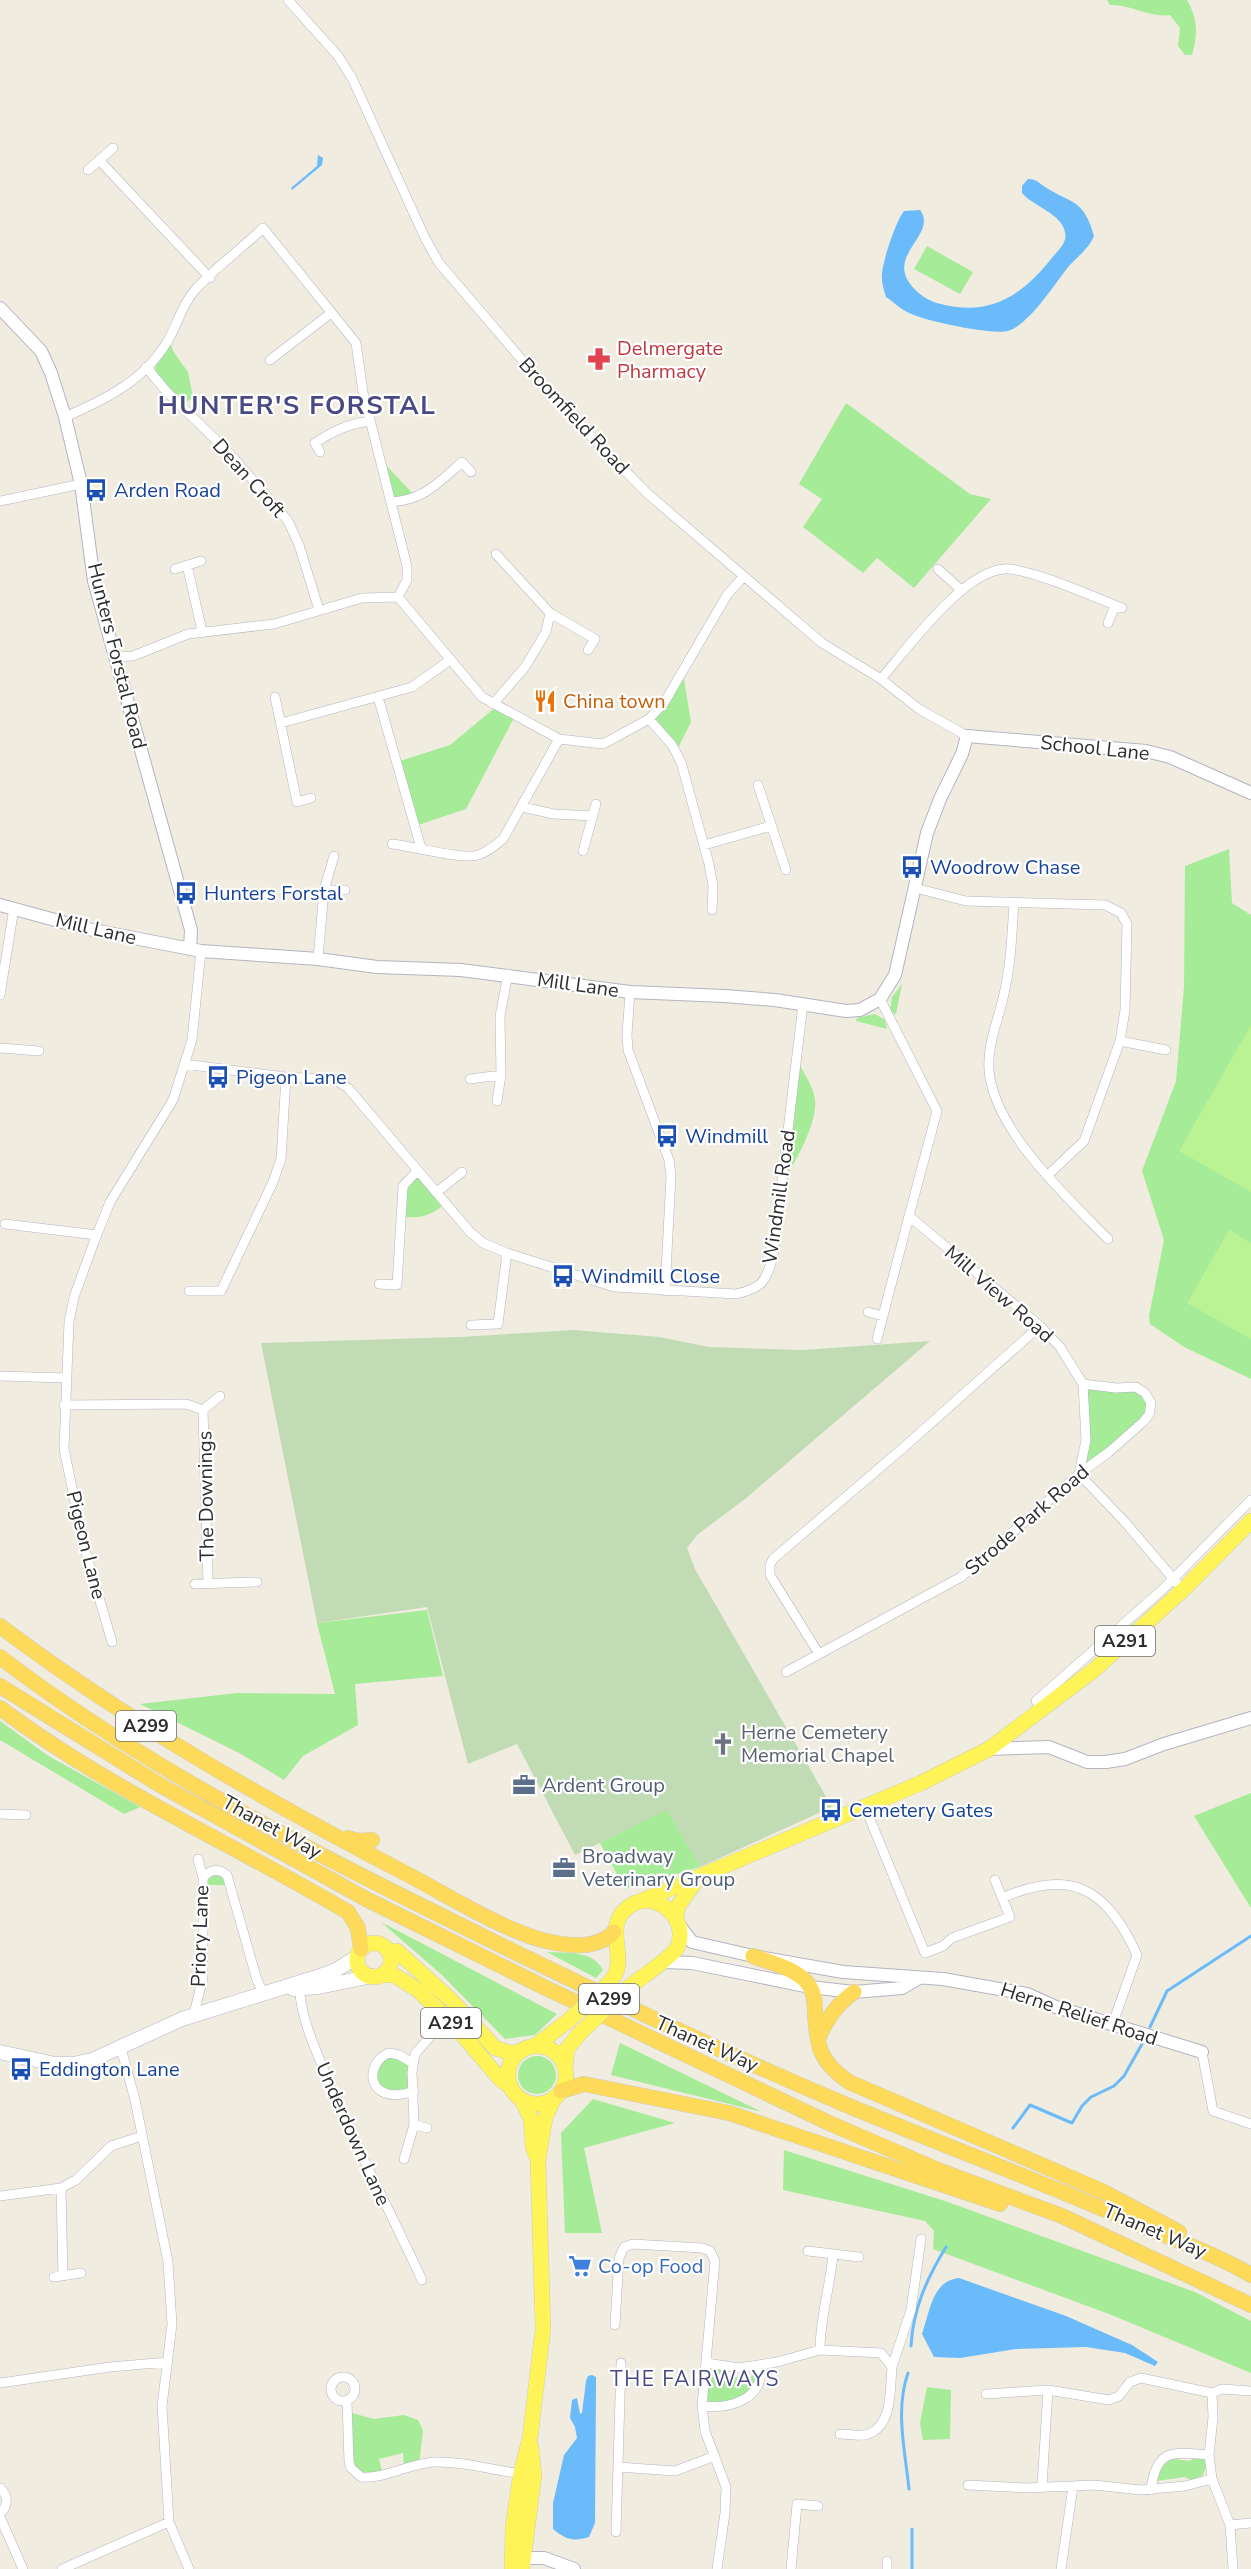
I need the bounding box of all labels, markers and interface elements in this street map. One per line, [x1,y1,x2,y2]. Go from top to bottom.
place label: Delmergate Pharmacy [617,335,723,385]
pharmacy icon: Delmergate Pharmacy [586,346,612,372]
street label: Broomfield Road [513,352,635,480]
district label: HUNTER'S FORSTAL [158,388,436,423]
street label: Dean Croft [206,433,292,524]
bus stop icon: Arden Road [83,477,109,503]
place label: Arden Road [114,477,221,504]
street label: Hunters Forstal Road [81,560,153,752]
restaurant icon: China town [532,688,558,714]
place label: China town [563,688,666,715]
street label: School Lane [1039,729,1151,767]
bus stop icon: Woodrow Chase [899,854,925,880]
place label: Woodrow Chase [930,854,1080,881]
bus stop icon: Hunters Forstal [173,880,199,906]
place label: Hunters Forstal [204,880,343,907]
street label: Mill Lane [53,907,139,951]
street label: Mill Lane [535,966,621,1004]
bus stop icon: Pigeon Lane [205,1064,231,1090]
place label: Pigeon Lane [236,1064,347,1091]
bus stop icon: Windmill [654,1123,680,1149]
place label: Windmill [685,1123,768,1150]
street label: Windmill Road [756,1128,802,1266]
street label: Mill View Road [939,1239,1059,1349]
bus stop icon: Windmill Close [550,1263,576,1289]
place label: Windmill Close [581,1263,720,1290]
street label: The Downings [191,1431,221,1561]
street label: Strode Park Road [959,1458,1095,1582]
street label: Pigeon Lane [60,1488,112,1602]
road number: A291 [1095,1626,1155,1656]
road number: A299 [116,1711,176,1741]
place label: Herne Cemetery Memorial Chapel [741,1719,894,1769]
church icon: Herne Cemetery Memorial Chapel [710,1731,736,1757]
office icon: Ardent Group [511,1772,537,1798]
place label: Ardent Group [542,1772,665,1799]
street label: Thanet Way [217,1789,327,1866]
bus stop icon: Cemetery Gates [818,1797,844,1823]
place label: Cemetery Gates [849,1797,993,1824]
place label: Broadway Veterinary Group [581,1843,735,1893]
office icon: Broadway Veterinary Group [551,1855,577,1881]
street label: Priory Lane [185,1885,215,1987]
street label: Herne Relief Road [997,1976,1161,2052]
road number: A299 [579,1984,639,2014]
road number: A291 [421,2008,481,2038]
street label: Thanet Way [651,2009,763,2079]
bus stop icon: Eddington Lane [8,2056,34,2082]
place label: Eddington Lane [39,2056,180,2083]
street label: Underdown Lane [309,2058,397,2210]
street label: Thanet Way [1099,2197,1211,2265]
supermarket icon: Co-op Food [567,2253,593,2279]
place label: Co-op Food [598,2253,703,2280]
district label: THE FAIRWAYS [610,2365,780,2393]

